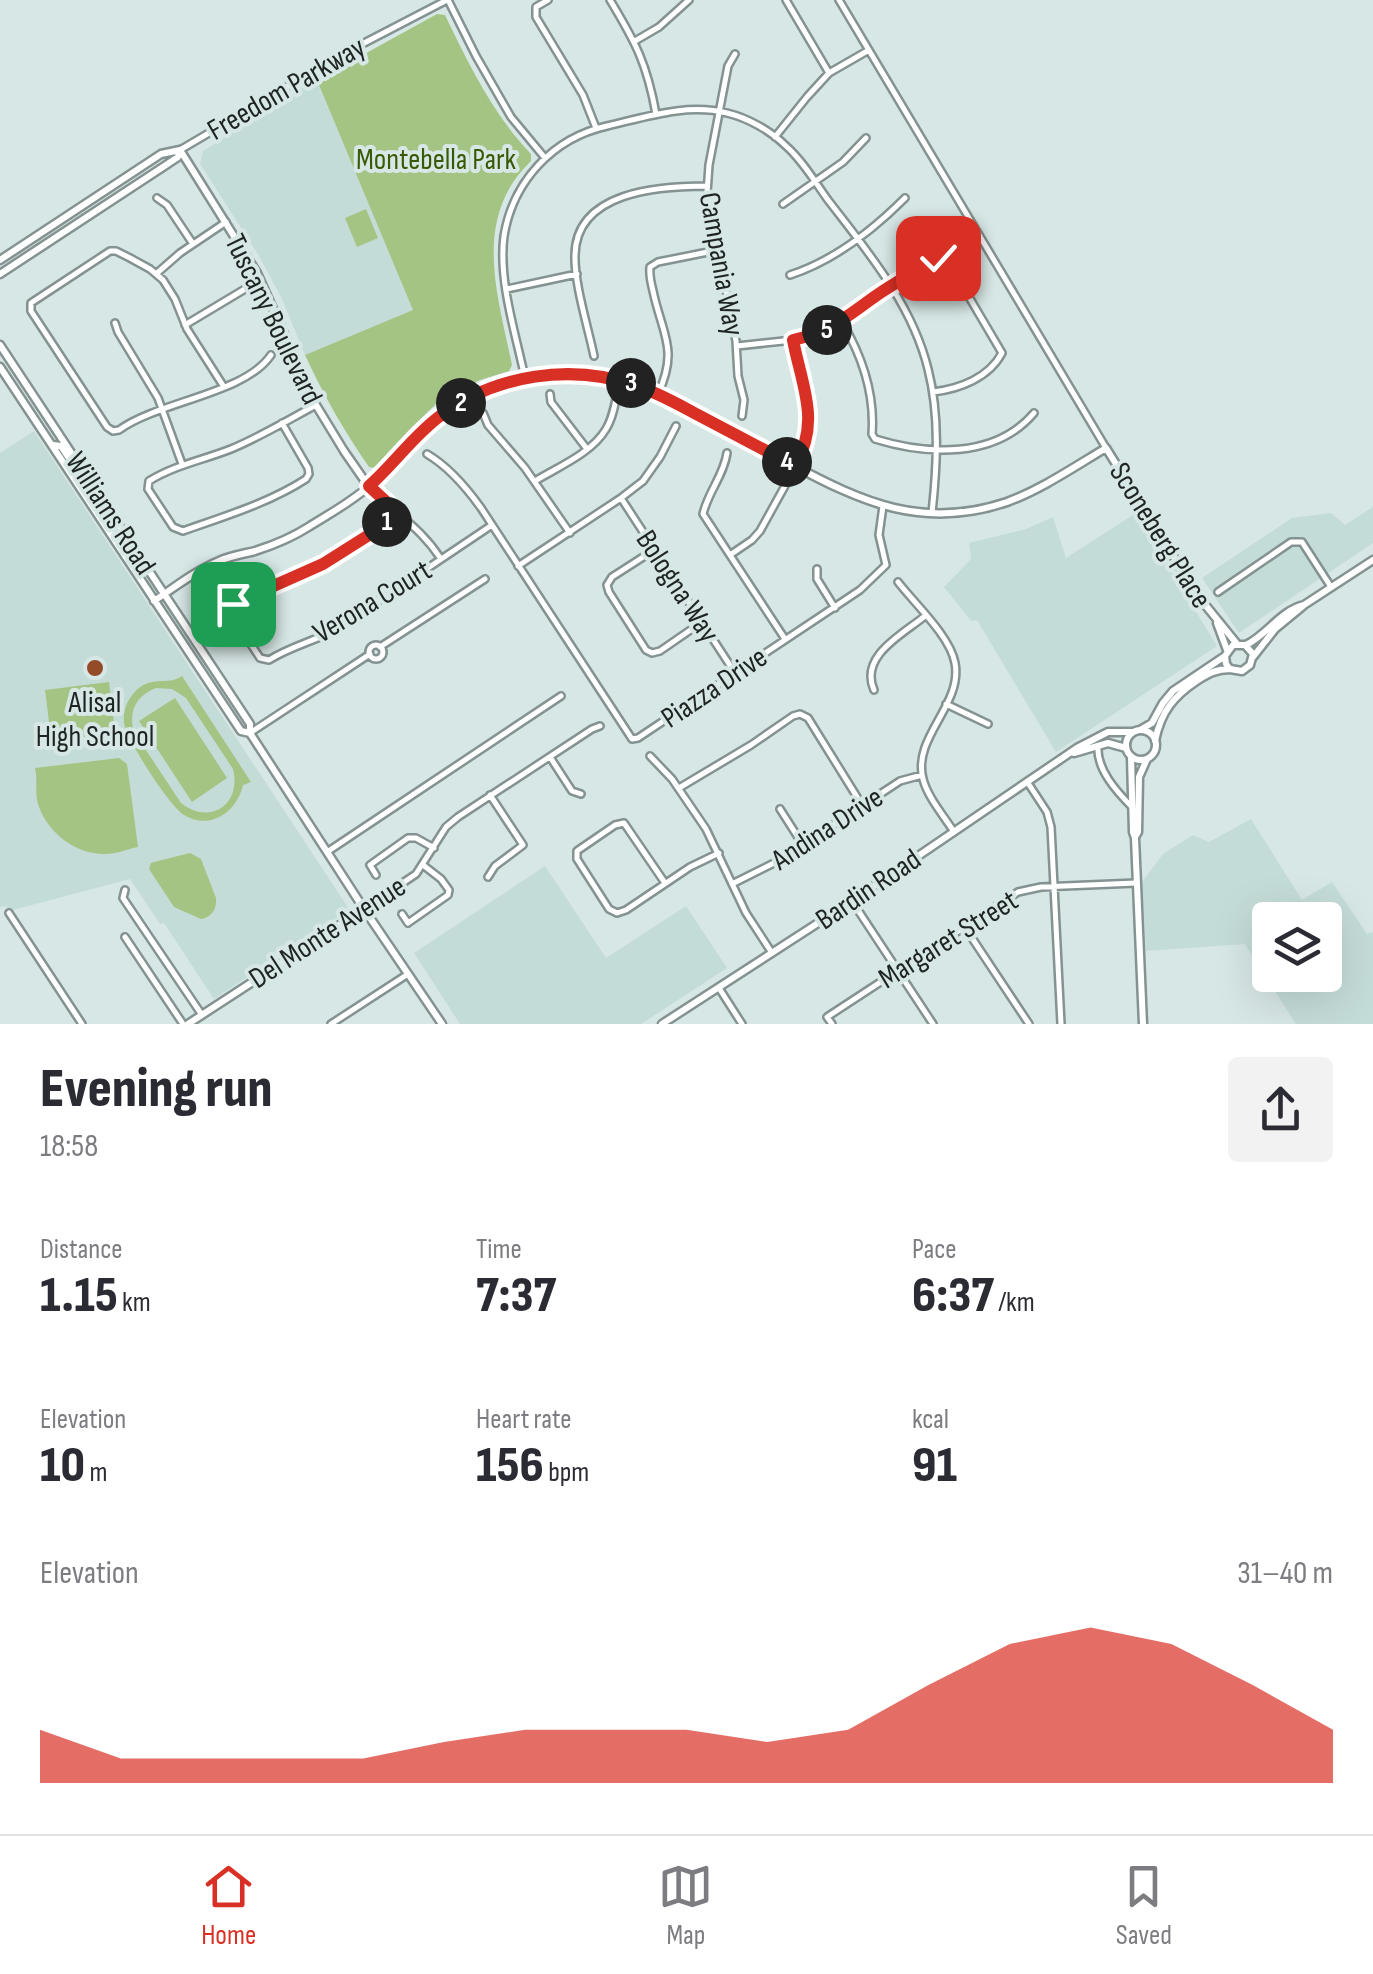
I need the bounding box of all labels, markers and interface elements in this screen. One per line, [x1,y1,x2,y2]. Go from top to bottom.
street label: Freedom Parkway [201,29,372,148]
park label: Montebella Park [356,142,517,178]
street label: Campania Way [691,190,751,339]
pin [896,216,981,301]
street label: Tuscany Boulevard [216,229,330,410]
icon: check [911,231,966,286]
pin: 5 [802,305,852,355]
text: 5 [821,313,833,346]
pin: 3 [606,358,656,408]
text: 3 [625,366,637,399]
pin: 2 [436,378,486,428]
text: 2 [455,386,467,419]
pin: 4 [762,437,812,487]
text: 4 [780,445,794,478]
street label: Williams Road [57,446,163,582]
street label: Sconeberg Place [1101,456,1219,615]
pin: 1 [362,497,412,547]
text: 1 [382,505,392,538]
street label: Bologna Way [628,524,727,650]
street label: Verona Court [307,552,438,651]
pin [191,562,276,647]
icon: arrive [206,577,261,632]
street label: Piazza Drive [655,639,774,736]
marker: Alisal High School [84,657,106,679]
place label: Alisal High School [36,685,154,755]
street label: Andina Drive [764,779,890,879]
street label: Bardin Road [809,842,928,938]
street label: Del Monte Avenue [242,869,413,997]
street label: Margaret Street [872,883,1025,997]
map controls [1252,902,1342,992]
button: layers [1252,902,1342,992]
text: Evening run [40,1056,273,1123]
button: share [1228,1057,1333,1162]
text: 18:58 [40,1127,98,1166]
text: Distance [40,1233,123,1266]
text: Time [476,1233,522,1266]
text: Pace [912,1233,957,1266]
text: 1.15 [40,1266,118,1326]
text: 7:37 [476,1266,556,1326]
text: 6:37 [912,1266,994,1326]
text: km [118,1286,151,1319]
text: /km [994,1286,1035,1319]
text: Elevation [40,1403,126,1436]
text: Heart rate [476,1403,572,1436]
text: kcal [912,1403,949,1436]
text: 10 [40,1436,85,1496]
text: 156 [476,1436,544,1496]
text: 91 [912,1436,957,1496]
text: m [85,1456,107,1489]
text: bpm [544,1456,589,1489]
text: Elevation [40,1554,139,1593]
text: 31–40 m [1237,1554,1333,1593]
tab: Home [201,1859,256,1952]
tab: Map [658,1859,713,1952]
tab: Saved [1116,1859,1172,1952]

